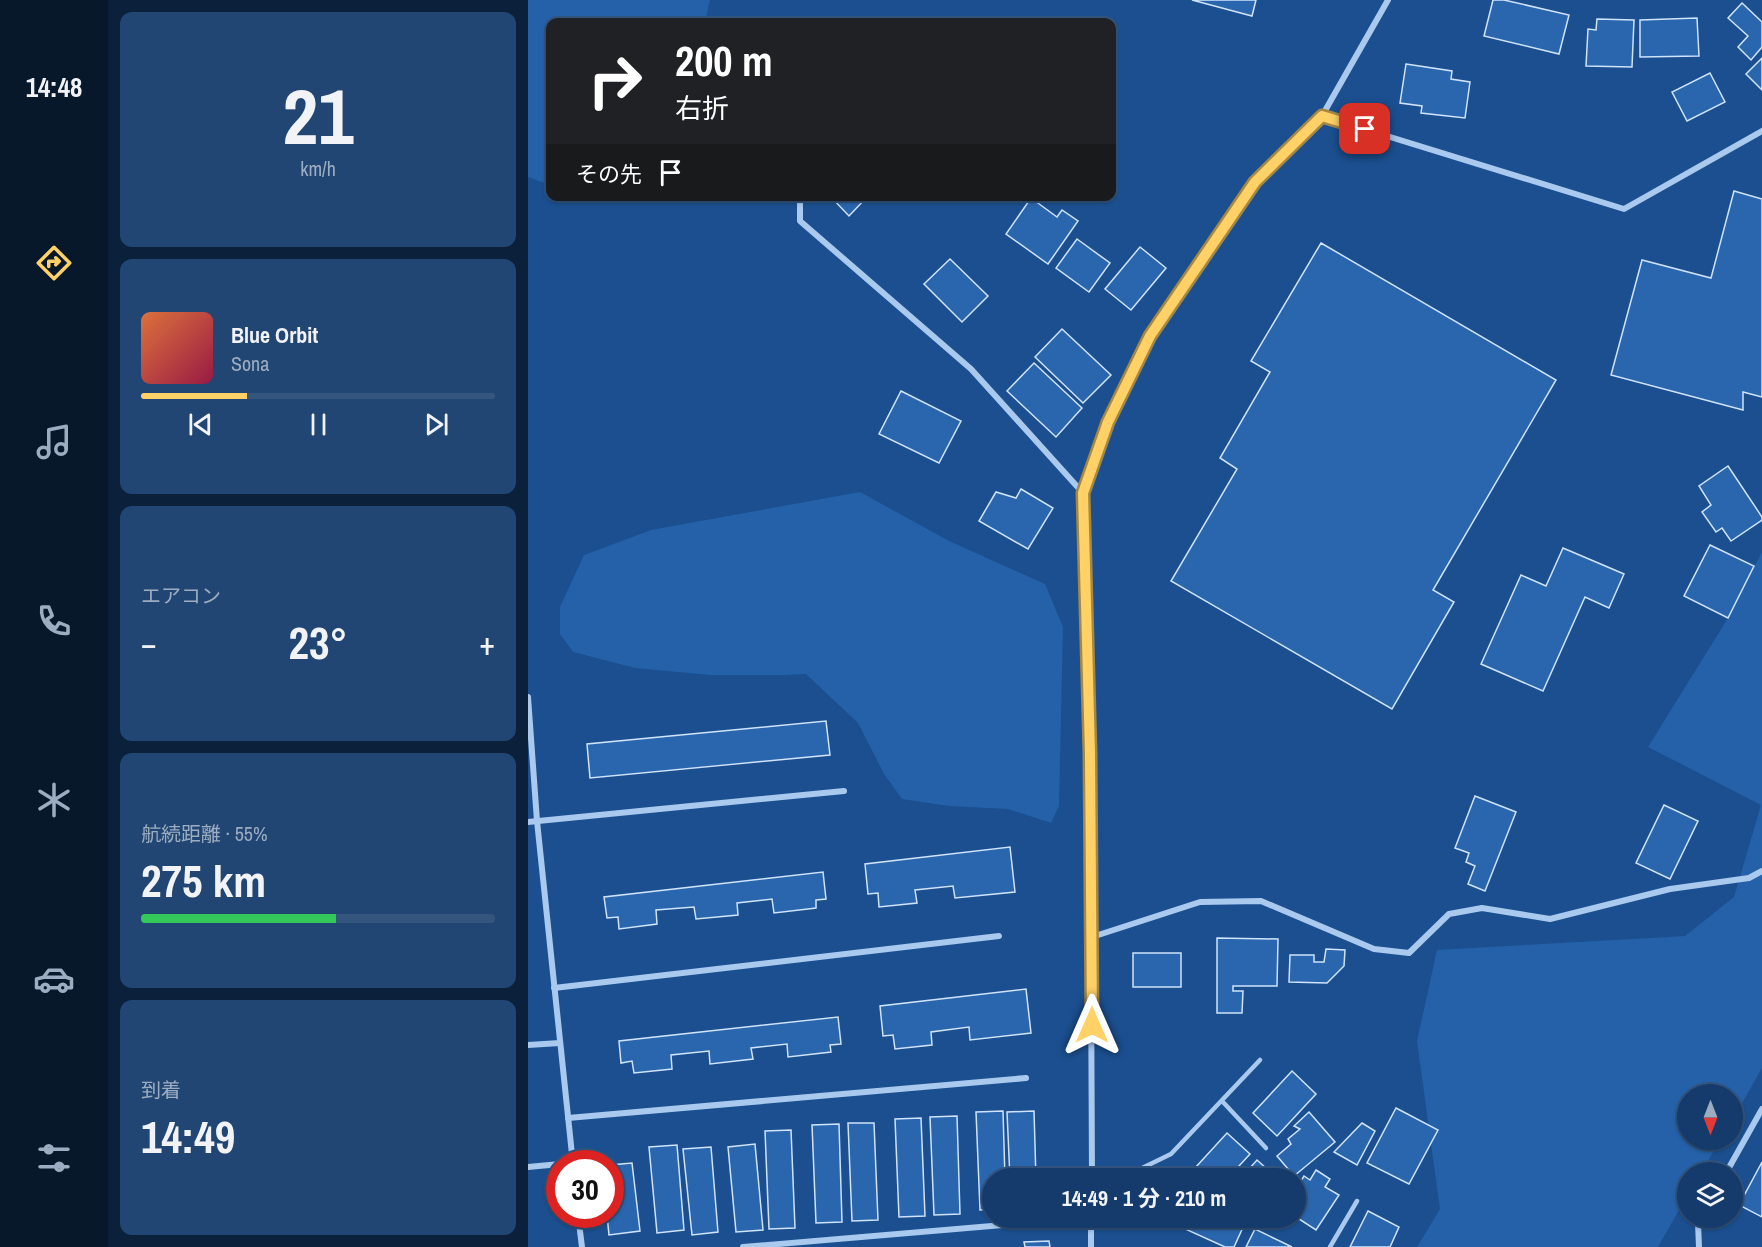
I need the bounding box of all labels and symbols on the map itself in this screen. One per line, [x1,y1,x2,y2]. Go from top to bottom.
pin [1339,103,1390,154]
position arrow [1060,993,1124,1057]
north arrow [1677,1084,1743,1150]
speed limit sign: 30 [546,1150,624,1228]

